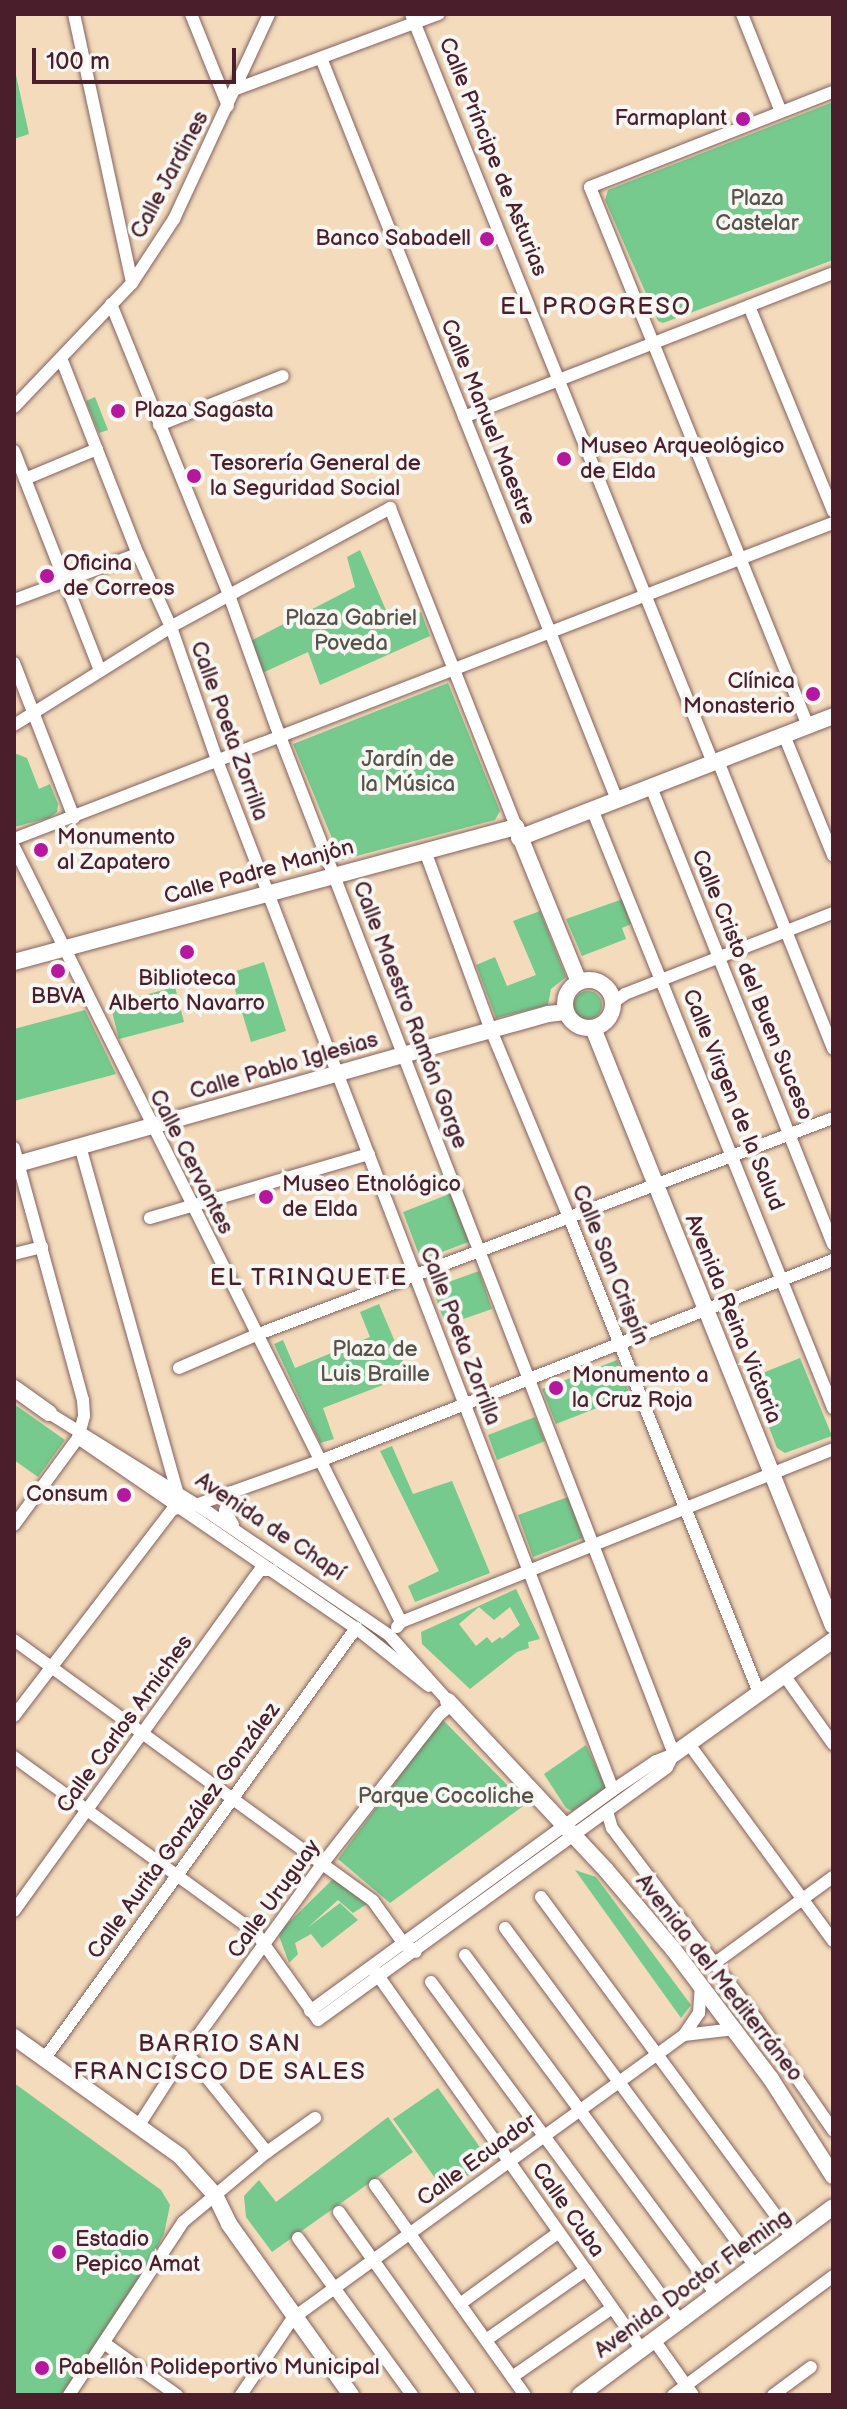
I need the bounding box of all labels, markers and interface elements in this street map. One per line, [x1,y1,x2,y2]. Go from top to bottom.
scale bar [36,32,240,82]
street label: Calle Príncipe de Asturias [433,34,553,280]
text: 100 m [46,47,110,76]
street label: Calle Jardines [125,106,215,244]
place label: Farmaplant [614,106,727,132]
marker: Farmaplant [734,110,752,128]
park label: Plaza Castelar [715,185,799,236]
place label: Banco Sabadell [315,226,471,252]
marker: Banco Sabadell [478,230,496,248]
district label: EL PROGRESO [500,293,692,321]
street label: Calle Manuel Maestre [435,315,541,529]
place label: Plaza Sagasta [134,398,274,424]
marker: Plaza Sagasta [109,402,127,420]
place label: Museo Arqueológico de Elda [580,433,785,484]
place label: Tesorería General de la Seguridad Social [210,450,421,502]
marker: Museo Arqueológico de Elda [555,450,573,468]
marker: Tesorería General de la Seguridad Social [185,467,203,485]
place label: Oficina de Correos [63,550,175,602]
marker: Oficina de Correos [38,567,56,585]
park label: Plaza Gabriel Poveda [285,605,417,656]
street label: Calle Poeta Zorrilla [184,638,274,824]
place label: Clínica Monasterio [683,668,795,720]
marker: Clínica Monasterio [802,683,824,705]
park label: Jardín de la Música [361,746,455,798]
place label: Monumento al Zapatero [57,824,175,876]
street label: Calle Padre Manjón [161,834,357,910]
marker: Monumento al Zapatero [32,841,50,859]
street label: Calle Cristo del Buen Suceso [685,846,819,1124]
street label: Calle Maestro Ramón Gorge [347,878,473,1152]
marker: Biblioteca Alberto Navarro [178,943,196,961]
marker: BBVA [49,962,67,980]
place label: Biblioteca Alberto Navarro [109,965,265,1016]
place label: BBVA [31,984,85,1010]
street label: Calle Virgen de la Salud [676,985,790,1215]
street label: Calle Pablo Iglesias [187,1027,381,1105]
street label: Calle Cervantes [143,1085,239,1239]
place label: Museo Etnológico de Elda [282,1171,461,1222]
street label: Calle San Crispín [566,1181,654,1349]
marker: Museo Etnológico de Elda [257,1188,275,1206]
street label: Avenida Reina Victoria [679,1210,787,1428]
street label: Calle Poeta Zorrilla [414,1243,506,1429]
district label: EL TRINQUETE [209,1264,409,1292]
park label: Plaza de Luis Braille [320,1336,430,1388]
place label: Monumento a la Cruz Roja [572,1362,709,1414]
marker: Monumento a la Cruz Roja [547,1379,565,1397]
street label: Avenida de Chapí [190,1467,350,1587]
place label: Consum [26,1482,108,1508]
marker: Consum [115,1486,133,1504]
street label: Calle Carlos Arniches [52,1630,198,1818]
street label: Calle Aurita González González [82,1698,286,1964]
park label: Parque Cocoliche [358,1784,534,1810]
street label: Calle Uruguay [222,1834,326,1964]
street label: Avenida del Mediterráneo [630,1869,808,2087]
district label: BARRIO SAN FRANCISCO DE SALES [73,2030,367,2086]
street label: Calle Ecuador [412,2108,542,2212]
street label: Calle Cuba [526,2158,610,2262]
street label: Avenida Doctor Fleming [590,2204,796,2364]
place label: Estadio Pepico Amat [75,2226,200,2278]
marker: Estadio Pepico Amat [50,2243,68,2261]
place label: Pabellón Polideportivo Municipal [58,2355,380,2381]
marker: Pabellón Polideportivo Municipal [33,2359,51,2377]

